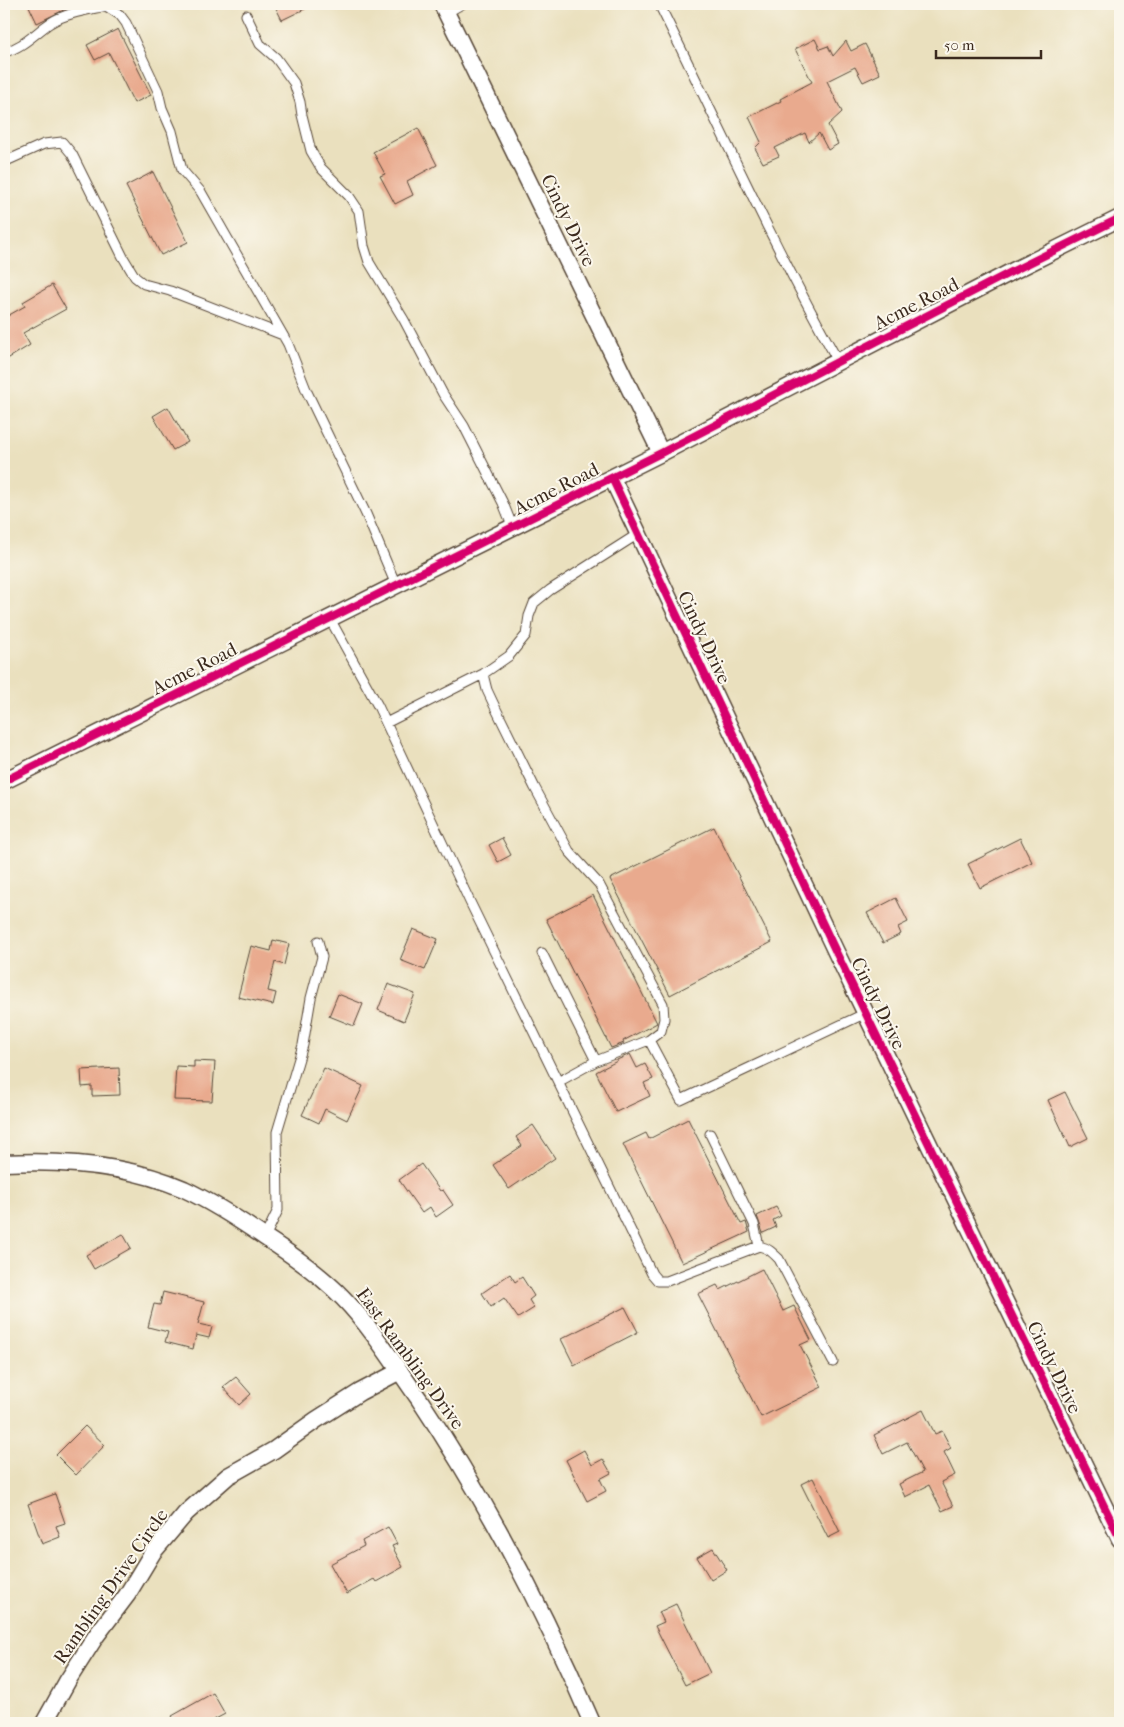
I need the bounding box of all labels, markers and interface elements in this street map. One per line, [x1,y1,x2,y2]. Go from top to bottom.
scale bar [936,28,1042,60]
text: 50 m [944,36,975,54]
street label: Cindy Drive [536,171,600,270]
street label: Acme Road [869,273,963,335]
street label: Acme Road [509,458,603,520]
street label: Cindy Drive [673,587,735,687]
street label: Acme Road [147,638,241,700]
street label: Cindy Drive [846,954,910,1053]
street label: East Rambling Drive [352,1284,469,1433]
street label: Cindy Drive [1022,1318,1086,1417]
street label: Rambling Drive Circle [49,1505,173,1668]

